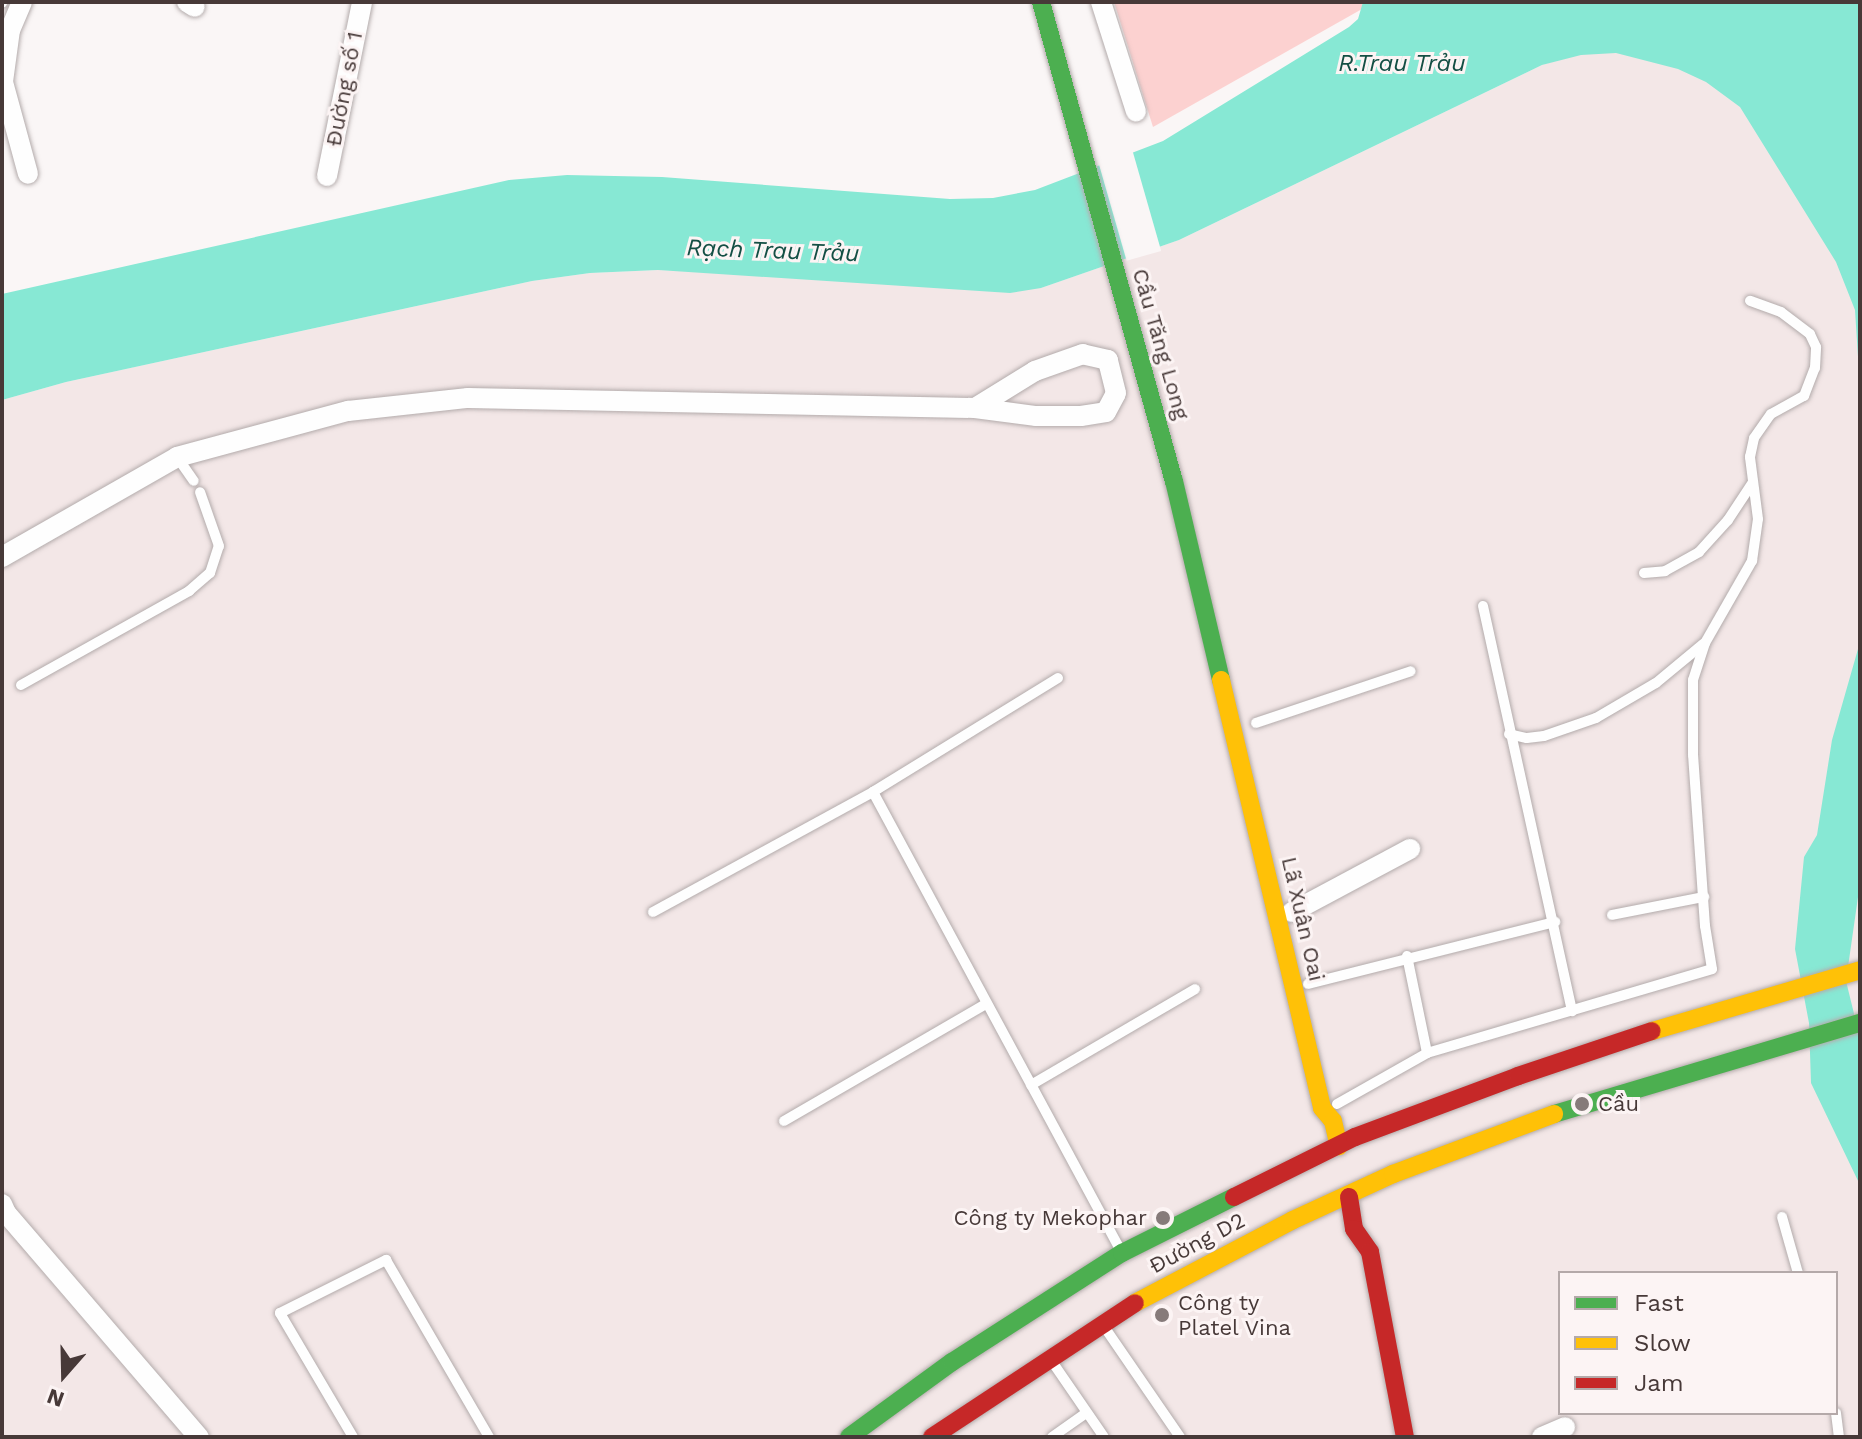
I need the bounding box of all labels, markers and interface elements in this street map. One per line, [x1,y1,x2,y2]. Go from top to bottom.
street label: Đường số 1 [320,29,368,149]
water label: R.Trau Trảu [1338,50,1466,78]
water label: Rạch Trau Trảu [685,234,861,268]
street label: Cầu Tăng Long [1127,265,1195,423]
street label: Lã Xuân Oai [1276,854,1330,984]
place label: Cầu [1598,1091,1639,1117]
marker: Cầu [1573,1095,1591,1113]
place label: Công ty Mekophar [952,1205,1147,1231]
street label: Đường D2 [1145,1207,1249,1279]
marker: Công ty Mekophar [1154,1209,1172,1227]
legend [1558,1271,1838,1415]
place label: Công ty Platel Vina [1178,1289,1292,1340]
text: Fast [1634,1289,1684,1317]
marker: Công ty Platel Vina [1153,1306,1171,1324]
text: Slow [1634,1329,1691,1357]
north arrow [24,1335,104,1415]
text: Jam [1634,1369,1684,1397]
text: N [44,1383,68,1413]

